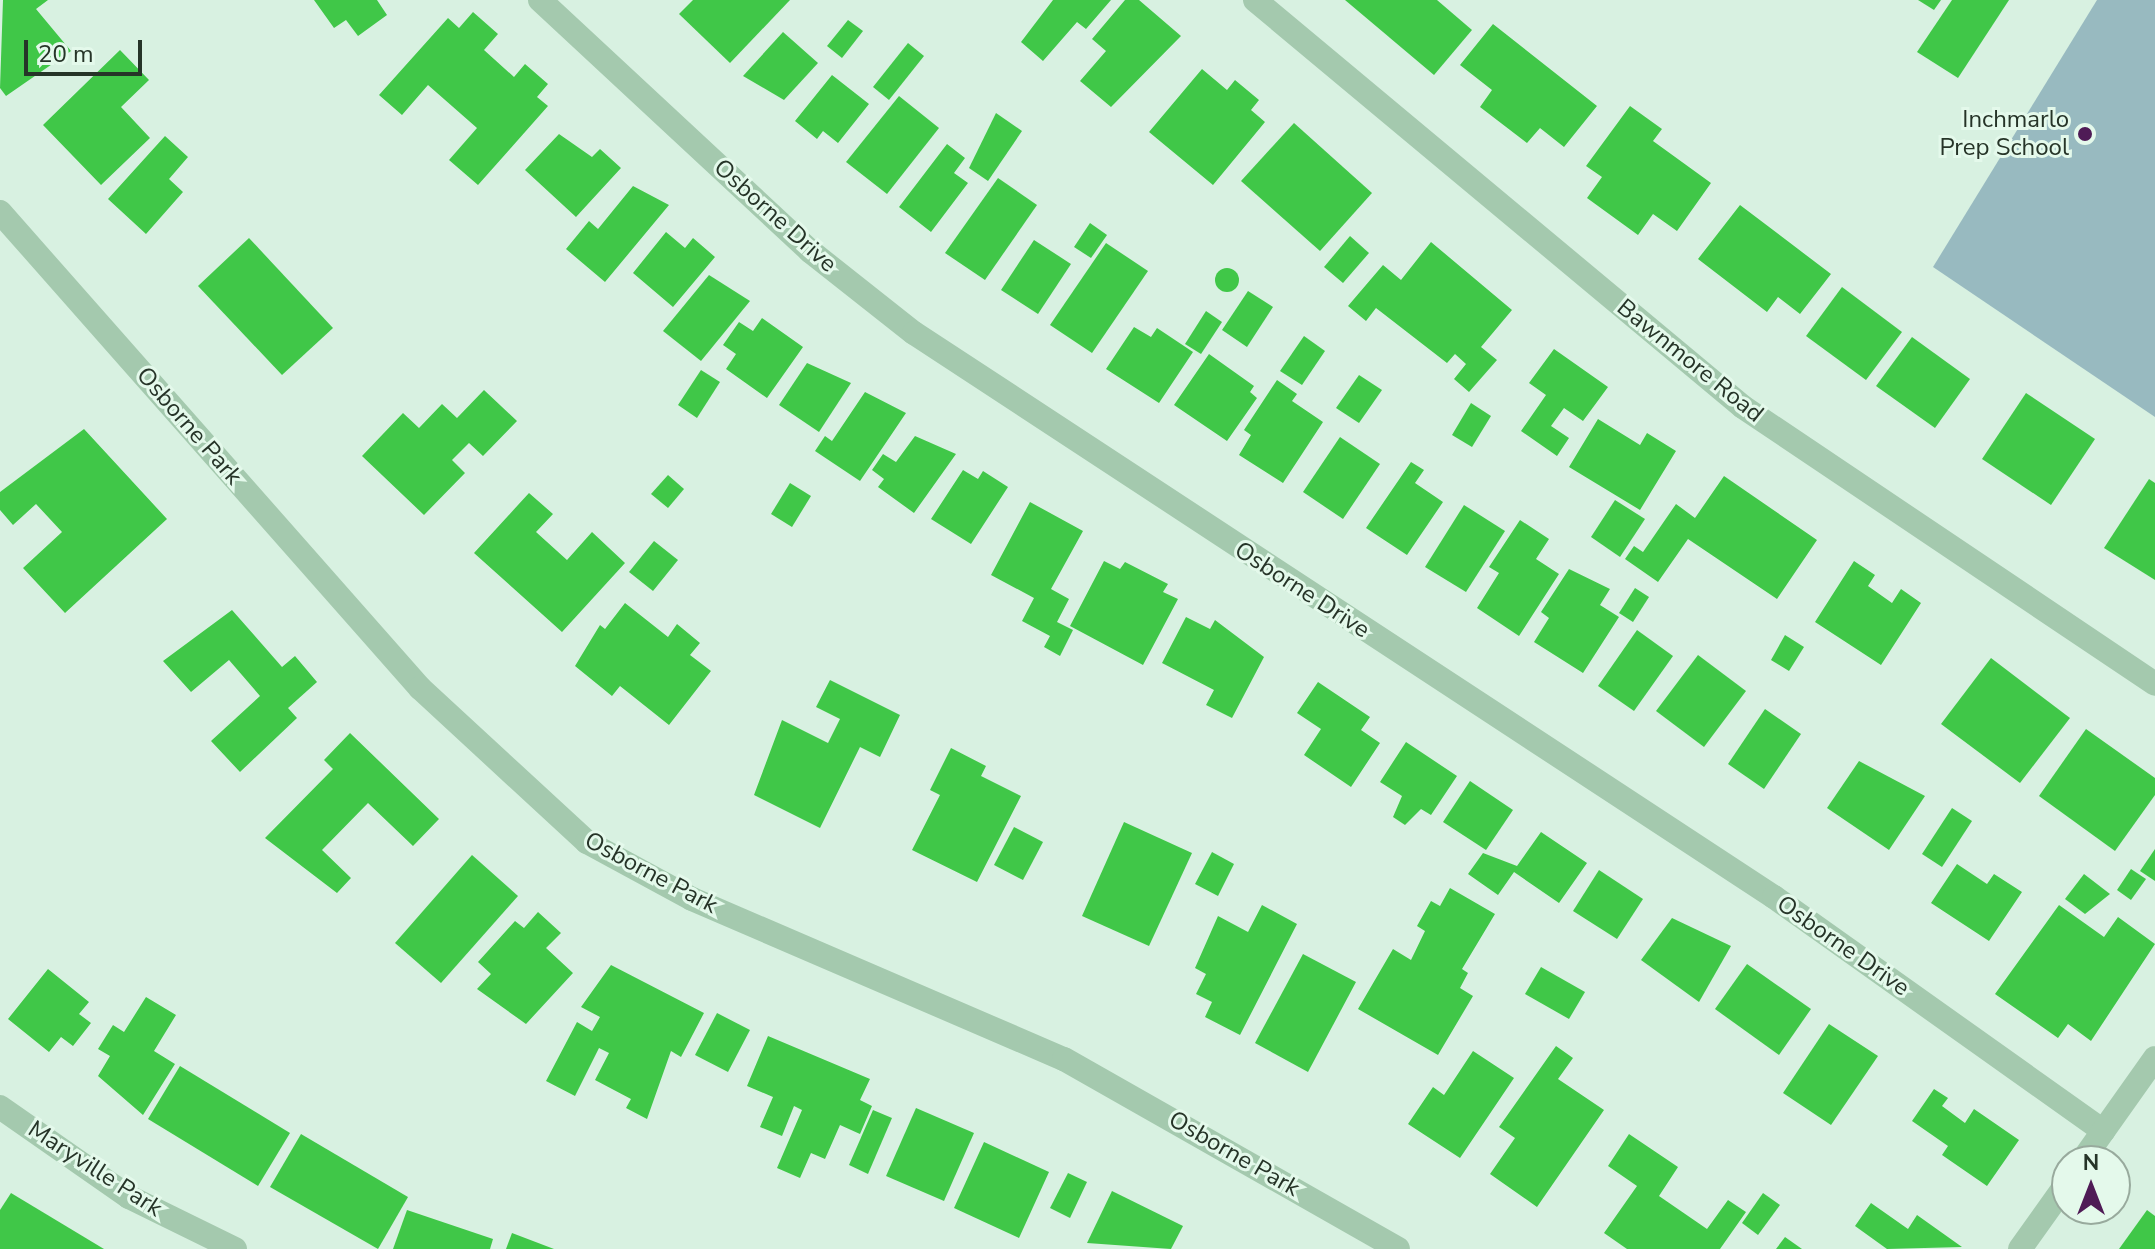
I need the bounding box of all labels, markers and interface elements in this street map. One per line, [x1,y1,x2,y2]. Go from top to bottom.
scale bar [28,24,146,74]
text: 20 m [38,38,94,70]
place label: Inchmarlo Prep School [1939,106,2069,162]
marker: Inchmarlo Prep School [2076,125,2094,143]
street label: Osborne Drive [708,153,842,279]
street label: Bawnmore Road [1611,293,1769,429]
street label: Osborne Park [130,361,248,491]
street label: Osborne Drive [1229,536,1375,644]
street label: Osborne Park [580,826,722,920]
street label: Osborne Drive [1771,890,1915,1002]
street label: Osborne Park [1163,1105,1305,1203]
street label: Maryville Park [22,1115,168,1223]
north arrow [2051,1145,2131,1225]
text: N [2083,1148,2099,1178]

